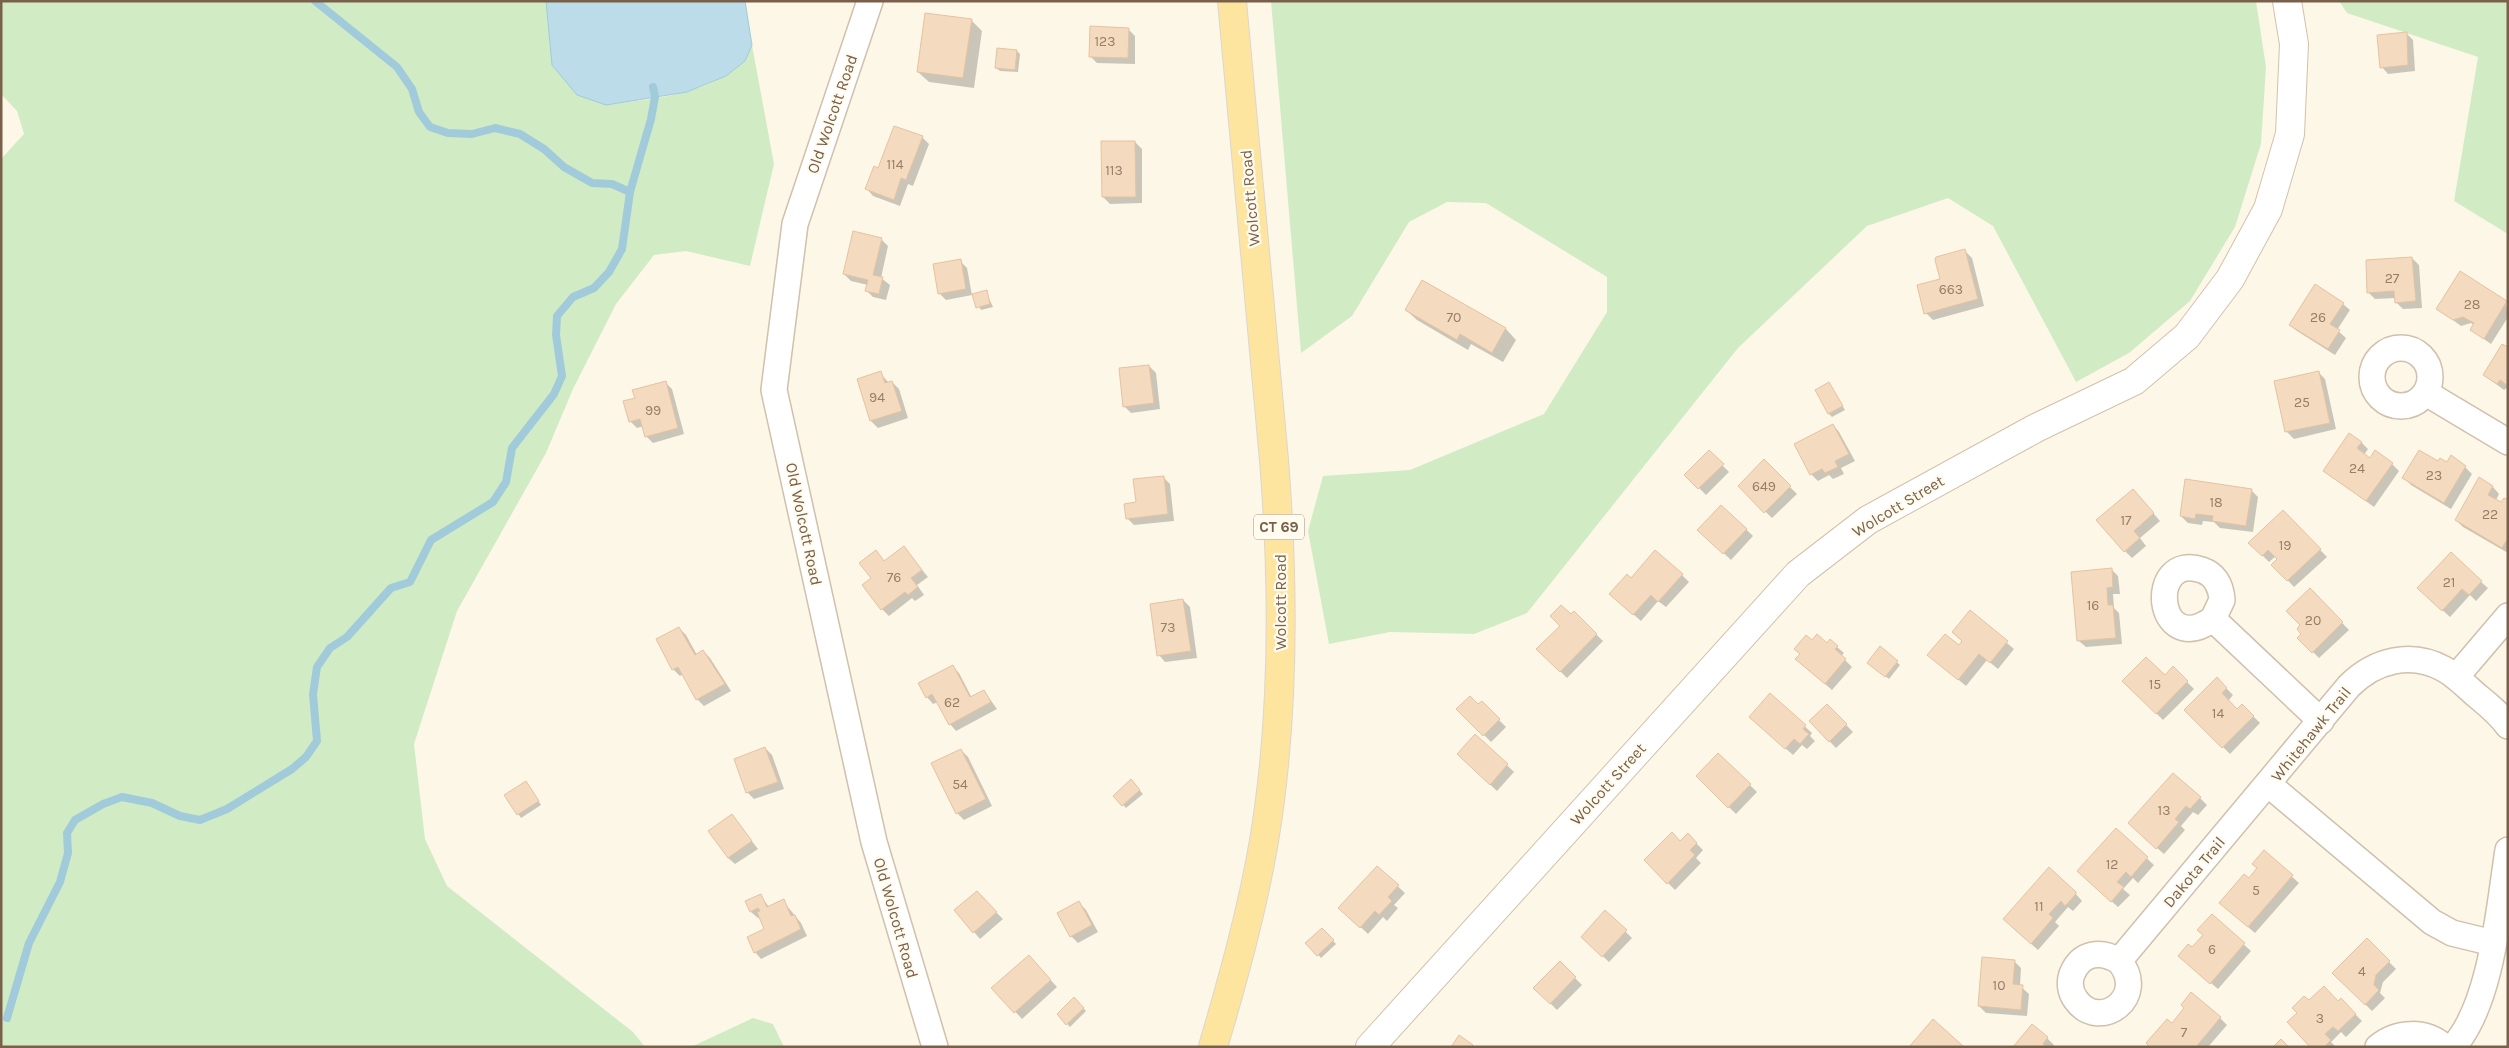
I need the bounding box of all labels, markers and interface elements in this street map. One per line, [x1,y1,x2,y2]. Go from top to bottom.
house number: 123 [1094,33,1116,50]
street label: Old Wolcott Road [803,52,861,176]
street label: Wolcott Road [1236,149,1264,247]
house number: 114 [886,156,904,173]
house number: 113 [1105,162,1123,179]
house number: 27 [2385,270,2400,287]
house number: 663 [1939,281,1963,298]
house number: 28 [2464,296,2480,313]
house number: 70 [1447,309,1461,326]
house number: 26 [2310,309,2326,326]
house number: 94 [869,389,885,406]
house number: 25 [2294,394,2310,411]
house number: 99 [645,402,661,419]
house number: 24 [2349,460,2365,477]
street label: Old Wolcott Road [782,461,826,587]
house number: 23 [2426,467,2442,484]
street label: Wolcott Street [1849,471,1947,541]
house number: 649 [1752,478,1776,495]
house number: 18 [2209,494,2223,511]
house number: 22 [2482,506,2498,523]
house number: 17 [2120,512,2132,529]
road number: CT 69 [1254,514,1304,540]
house number: 19 [2279,537,2291,554]
street label: Wolcott Road [1271,554,1290,650]
house number: 76 [887,569,901,586]
house number: 21 [2443,574,2455,591]
house number: 16 [2087,597,2099,614]
house number: 20 [2305,612,2321,629]
house number: 73 [1161,619,1175,636]
house number: 15 [2149,676,2161,693]
street label: Whitehawk Trail [2267,683,2355,785]
house number: 62 [944,694,960,711]
house number: 14 [2212,705,2224,722]
street label: Wolcott Street [1566,739,1650,829]
house number: 54 [952,776,968,793]
house number: 13 [2158,802,2170,819]
street label: Dakota Trail [2159,833,2229,911]
street label: Old Wolcott Road [870,855,922,981]
house number: 12 [2106,856,2118,873]
house number: 5 [2252,882,2260,899]
house number: 11 [2034,898,2044,915]
house number: 6 [2208,941,2216,958]
house number: 4 [2358,963,2366,980]
house number: 10 [1993,977,2005,994]
house number: 3 [2316,1010,2324,1027]
house number: 7 [2181,1024,2188,1041]

